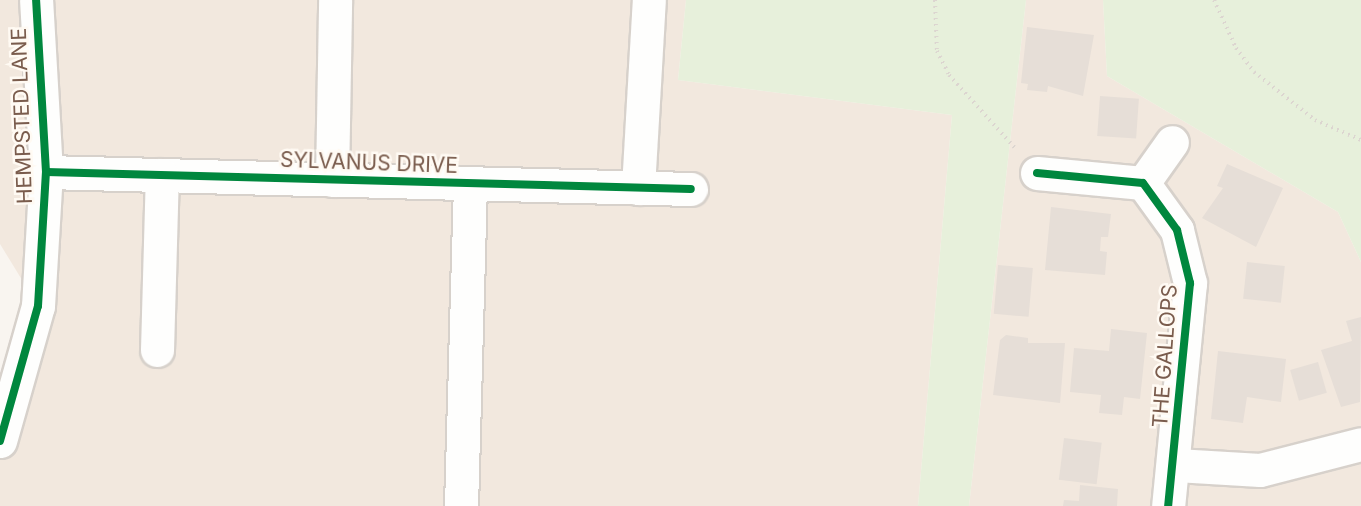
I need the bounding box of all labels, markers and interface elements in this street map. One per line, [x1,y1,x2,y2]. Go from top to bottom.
street label: HEMPSTED LANE [6,28,38,204]
street label: SYLVANUS DRIVE [280,147,458,179]
street label: THE GALLOPS [1147,284,1183,428]

